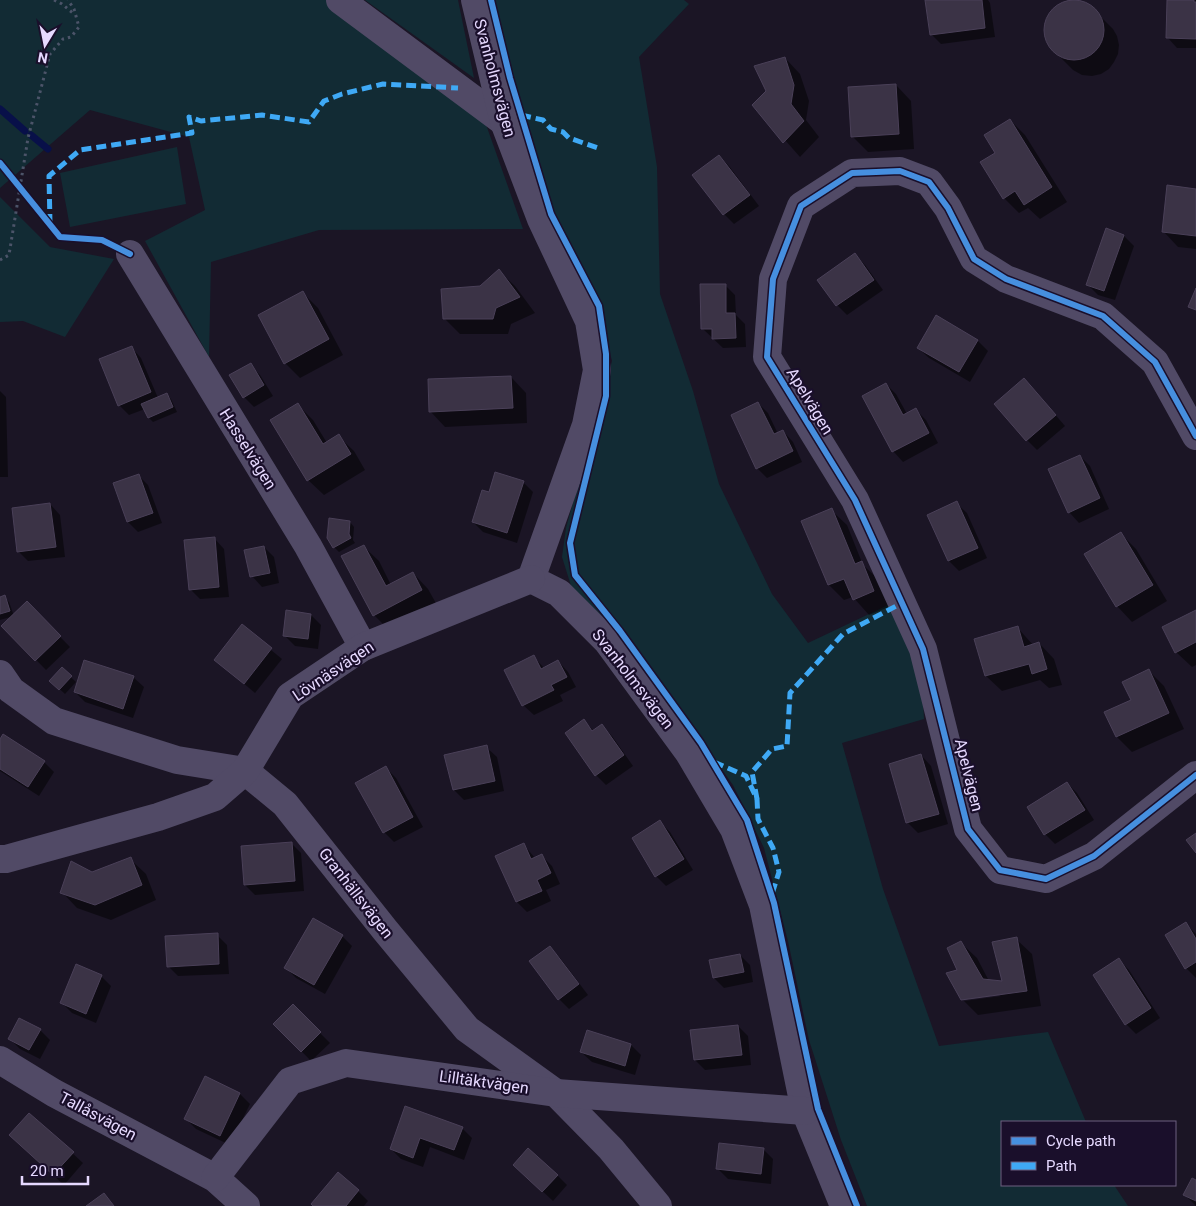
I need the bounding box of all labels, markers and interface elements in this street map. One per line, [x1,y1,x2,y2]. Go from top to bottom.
street label: Svanholmsvägen [470,17,520,139]
north arrow [20,20,70,70]
text: N [36,49,49,67]
street label: Apelvägen [783,364,837,438]
street label: Hasselvägen [216,405,280,493]
street label: Svanholmsvägen [588,625,678,733]
street label: Lövnäsvägen [289,637,377,705]
street label: Apelvägen [951,737,987,813]
street label: Granhällsvägen [315,844,397,942]
street label: Lilltäktvägen [438,1066,530,1098]
street label: Tallåsvägen [56,1088,140,1144]
legend [1001,1121,1176,1186]
text: Cycle path [1046,1132,1116,1150]
scale bar [22,1154,89,1186]
text: Path [1046,1157,1077,1175]
text: 20 m [30,1162,64,1180]

